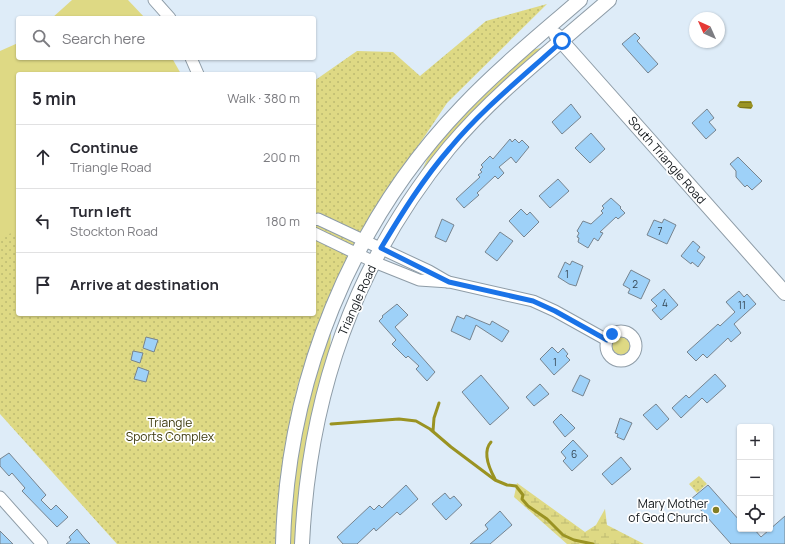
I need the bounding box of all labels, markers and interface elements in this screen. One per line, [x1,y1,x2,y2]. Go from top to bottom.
north arrow [689,12,725,48]
search box [16,16,316,60]
icon: search [30,27,52,49]
text: Search here [62,28,145,49]
route start [553,32,571,50]
text: 5 min [32,87,76,110]
text: Walk · 380 m [227,89,300,107]
street label: South Triangle Road [624,112,710,208]
text: Continue [70,137,138,158]
icon: ahead [32,146,54,168]
text: 200 m [263,148,300,166]
text: Triangle Road [70,158,152,176]
text: Turn left [70,201,132,222]
icon: left [32,210,54,232]
text: 180 m [266,212,300,230]
text: Stockton Road [70,222,158,240]
house number: 7 [657,224,663,238]
street label: Triangle Road [334,262,380,338]
house number: 1 [565,267,569,281]
icon: arrive [32,274,54,296]
text: Arrive at destination [70,274,219,295]
house number: 2 [632,277,638,291]
house number: 4 [662,296,668,310]
house number: 11 [738,298,746,312]
route end [603,325,621,343]
house number: 1 [553,355,557,369]
park label: Triangle Sports Complex [126,414,215,445]
map controls [737,424,773,532]
button: + [737,424,773,460]
house number: 6 [571,447,577,461]
button: − [737,460,773,496]
place label: Mary Mother of God Church [628,495,709,526]
button: locate [737,496,773,532]
marker: Mary Mother of God Church [711,505,721,515]

